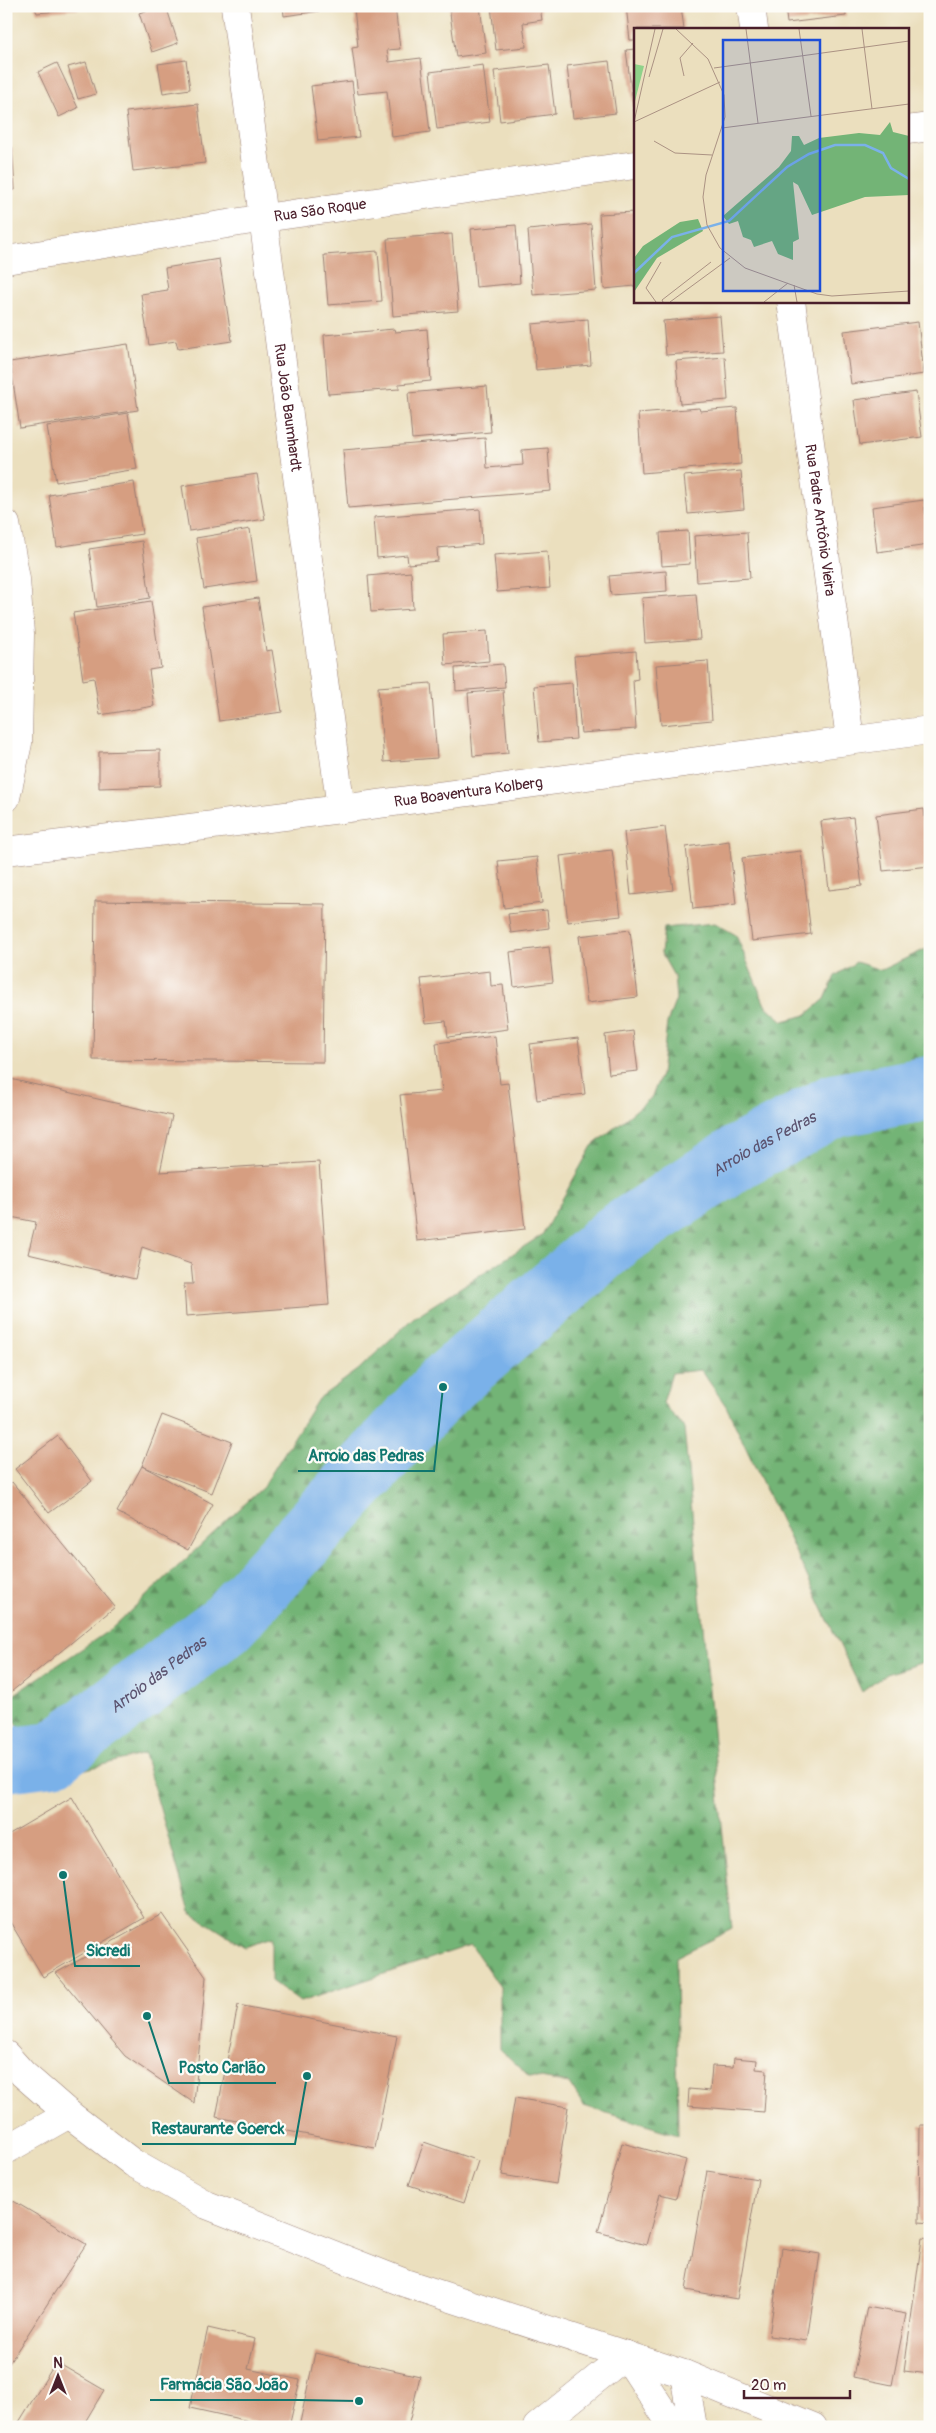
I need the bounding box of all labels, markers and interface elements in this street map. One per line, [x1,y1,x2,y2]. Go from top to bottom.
inset map [634,28,908,302]
street label: Rua São Roque [273,194,368,226]
street label: Rua João Baumhardt [270,342,306,474]
street label: Rua Padre Antônio Vieira [801,443,840,597]
street label: Rua Boaventura Kolberg [393,773,544,811]
water label: Arroio das Pedras [708,1107,821,1181]
callout: Arroio das Pedras [298,1440,434,1471]
text: Arroio das Pedras [308,1446,425,1466]
water label: Arroio das Pedras [106,1631,212,1718]
callout: Sicredi [75,1935,140,1966]
text: Sicredi [86,1941,130,1961]
callout: Posto Carlão [169,2052,276,2083]
text: Posto Carlão [179,2058,266,2078]
callout: Restaurante Goerck [142,2113,295,2144]
text: Restaurante Goerck [152,2119,285,2139]
north arrow [32,2350,82,2400]
text: N [53,2355,63,2372]
scale bar [744,2368,850,2400]
callout: Farmácia São João [150,2369,298,2400]
text: Farmácia São João [160,2375,288,2395]
text: 20 m [751,2376,786,2395]

